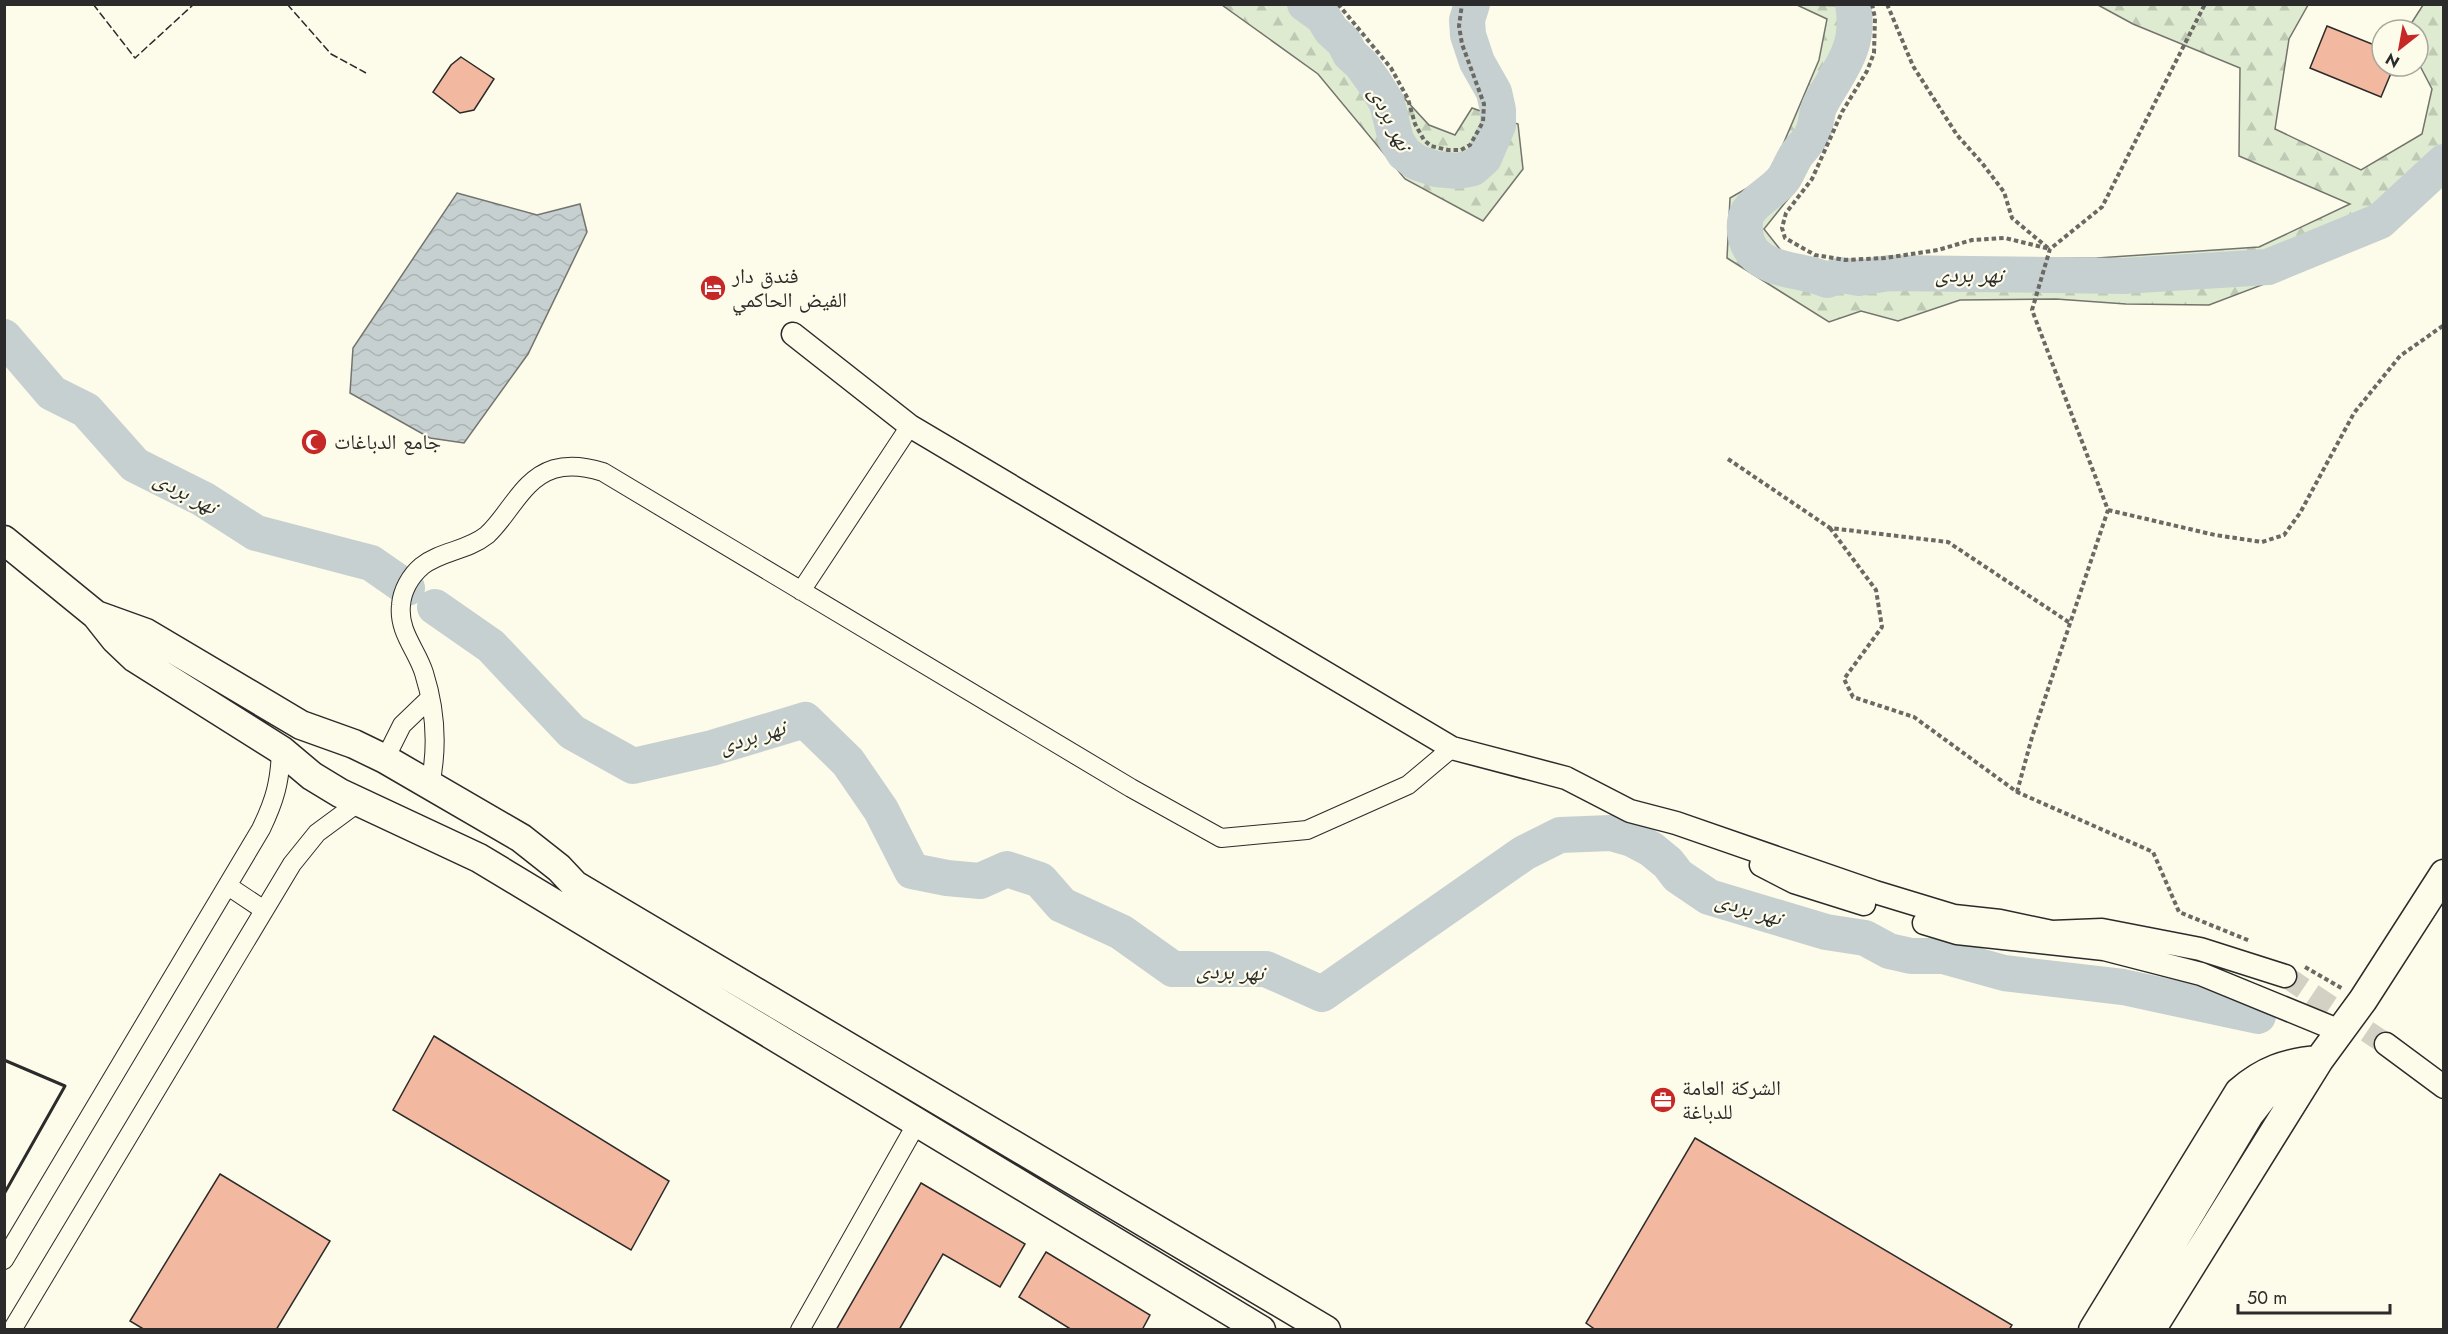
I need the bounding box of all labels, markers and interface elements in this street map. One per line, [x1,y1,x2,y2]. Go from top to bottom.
north arrow [2370,18,2430,78]
text: N [2381,47,2404,74]
water label: نهر بردى [1362,81,1422,158]
water label: نهر بردى [1935,257,2006,291]
place label: فندق دار الفيض الحاكمي [731,261,847,316]
hotel icon: فندق دار الفيض الحاكمي [698,273,728,303]
mosque icon: جامع الدباغات [299,427,329,457]
place label: جامع الدباغات [334,427,441,457]
water label: نهر بردى [149,462,226,524]
water label: نهر بردى [715,710,792,761]
water label: نهر بردى [1712,883,1789,934]
water label: نهر بردى [1196,954,1268,988]
place label: الشركة العامة للدباغة [1682,1073,1781,1127]
office icon: الشركة العامة للدباغة [1648,1085,1678,1115]
scale bar [2238,1277,2390,1315]
text: 50 m [2247,1285,2287,1311]

